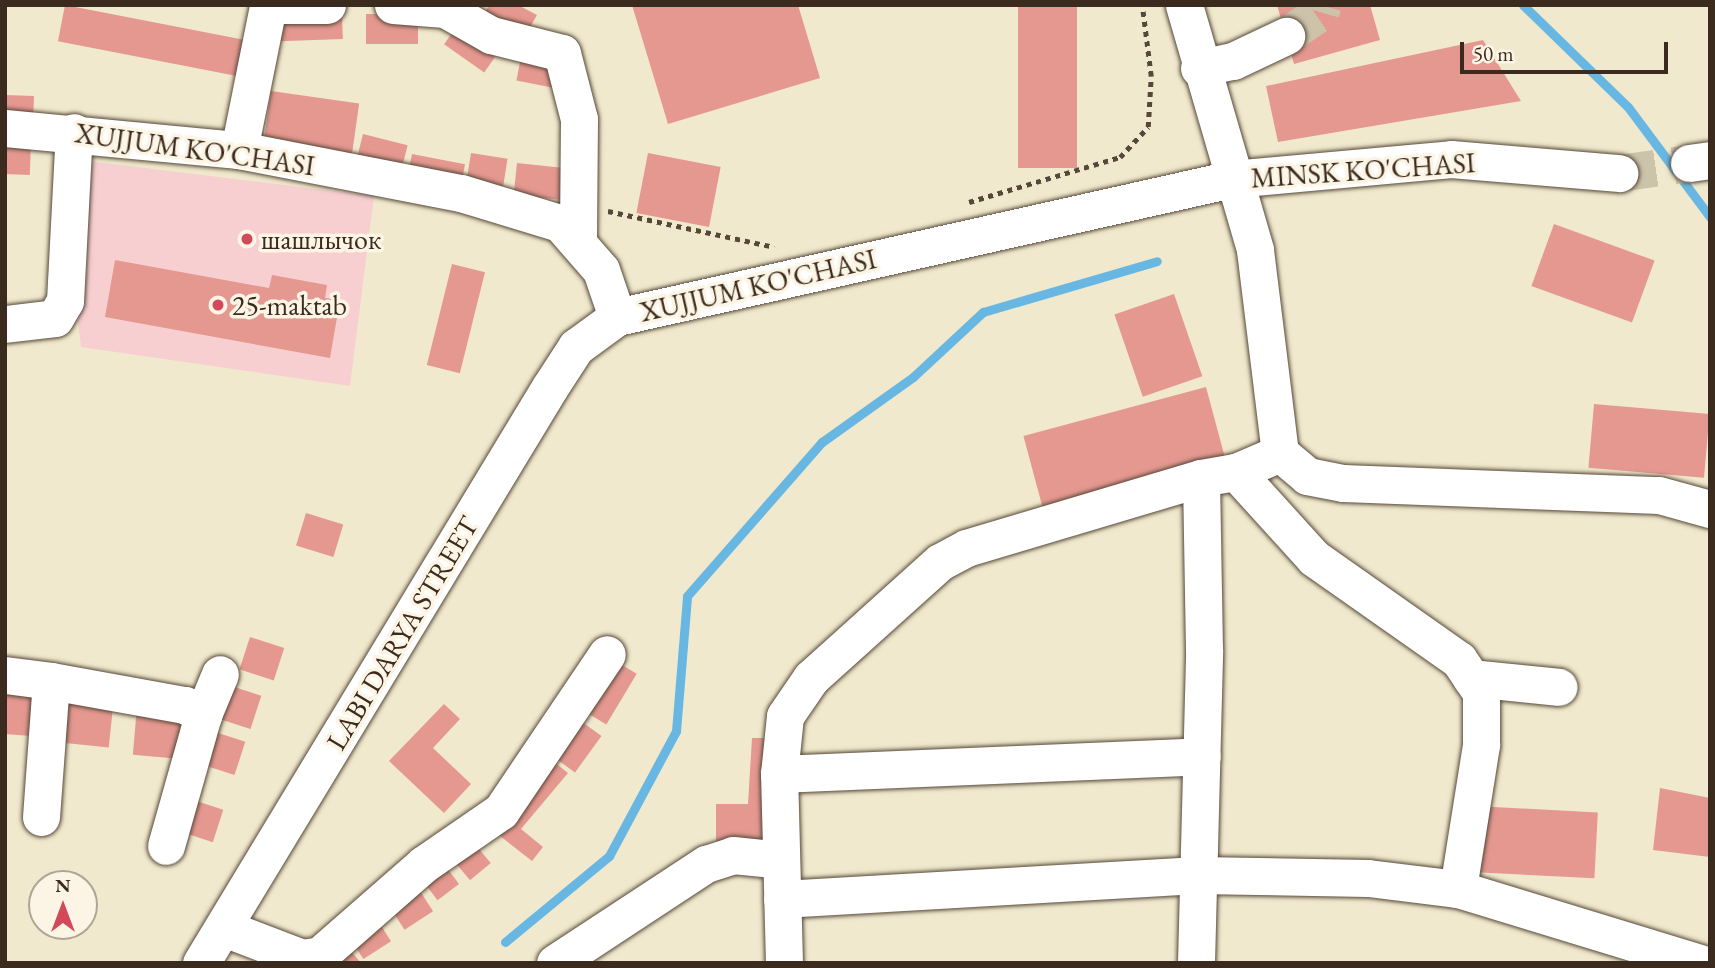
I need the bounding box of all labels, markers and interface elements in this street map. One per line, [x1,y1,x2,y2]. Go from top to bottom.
scale bar [1463,28,1671,72]
text: 50 m [1473,40,1514,67]
street label: XUJJUM KO'CHASI [73,116,317,182]
street label: MINSK KO'CHASI [1250,145,1476,195]
place label: шашлычок [261,222,381,256]
marker: шашлычок [239,231,255,247]
street label: XUJJUM KO'CHASI [637,241,879,329]
place label: 25-maktab [232,288,347,322]
marker: 25-maktab [210,297,226,313]
street label: LABI DARYA STREET [319,510,485,756]
north arrow [28,870,98,940]
text: N [55,873,71,898]

